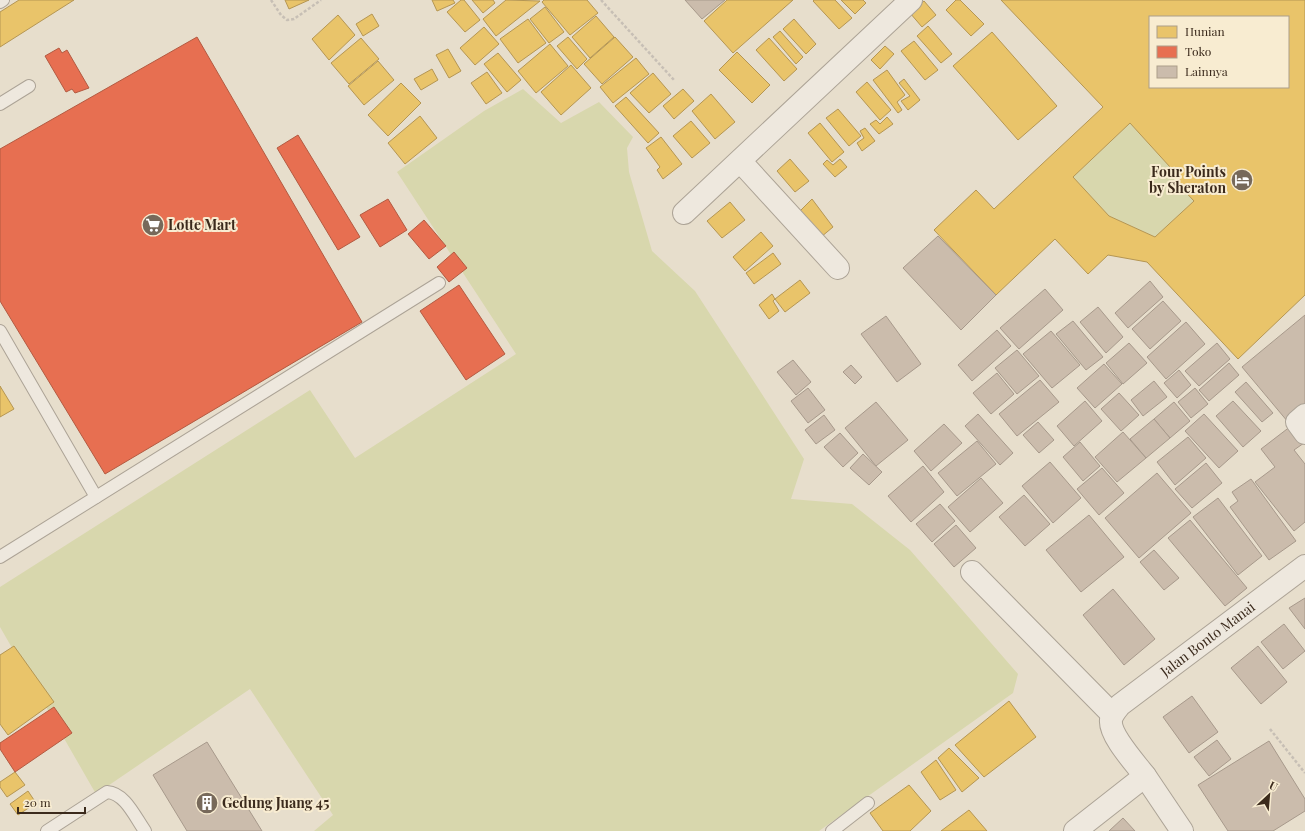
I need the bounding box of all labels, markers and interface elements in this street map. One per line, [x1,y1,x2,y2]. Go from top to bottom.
legend [1149,16,1289,88]
text: Hunian [1185,23,1225,39]
text: Toko [1185,43,1212,59]
text: Lainnya [1185,63,1228,79]
place label: Four Points by Sheraton [1149,162,1226,197]
hotel icon: Four Points by Sheraton [1229,167,1255,193]
supermarket icon: Lotte Mart [140,212,166,238]
place label: Lotte Mart [168,215,236,234]
street label: Jalan Bonto Manai [1155,597,1259,681]
north arrow [1249,775,1289,815]
text: U [1267,777,1281,794]
scale bar [18,789,85,815]
building icon: Gedung Juang 45 [194,790,220,816]
place label: Gedung Juang 45 [222,793,329,812]
text: 20 m [24,794,51,810]

